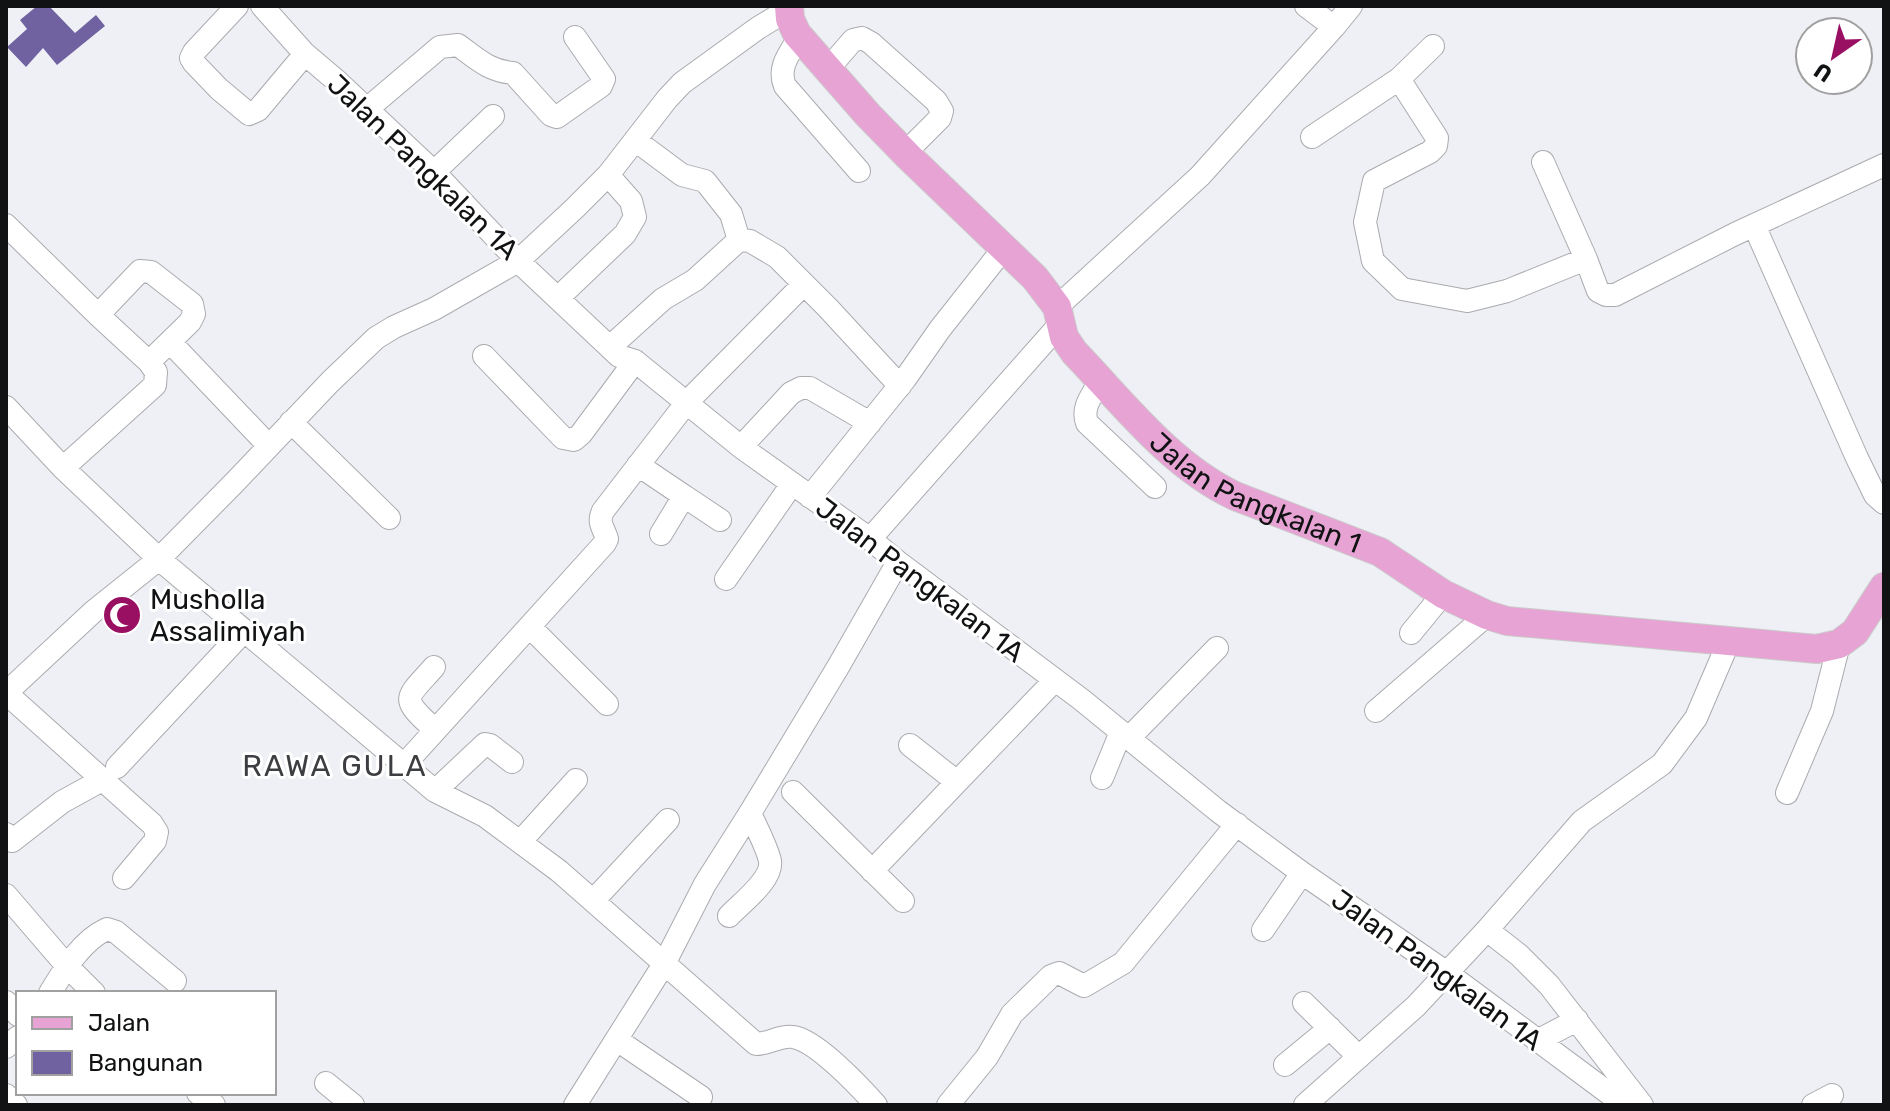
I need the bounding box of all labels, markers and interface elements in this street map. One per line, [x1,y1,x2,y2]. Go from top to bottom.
north arrow [1794,16,1874,96]
text: U [1809,57,1837,88]
street label: Jalan Pangkalan 1A [321,67,525,267]
street label: Jalan Pangkalan 1 [1143,425,1366,560]
street label: Jalan Pangkalan 1A [809,491,1031,669]
place label: Musholla Assalimiyah [150,583,305,648]
mosque icon: Musholla Assalimiyah [101,594,143,636]
district label: RAWA GULA [242,748,428,784]
street label: Jalan Pangkalan 1A [1325,882,1549,1058]
legend [16,991,276,1095]
text: Jalan [88,1009,150,1037]
text: Bangunan [88,1049,203,1077]

